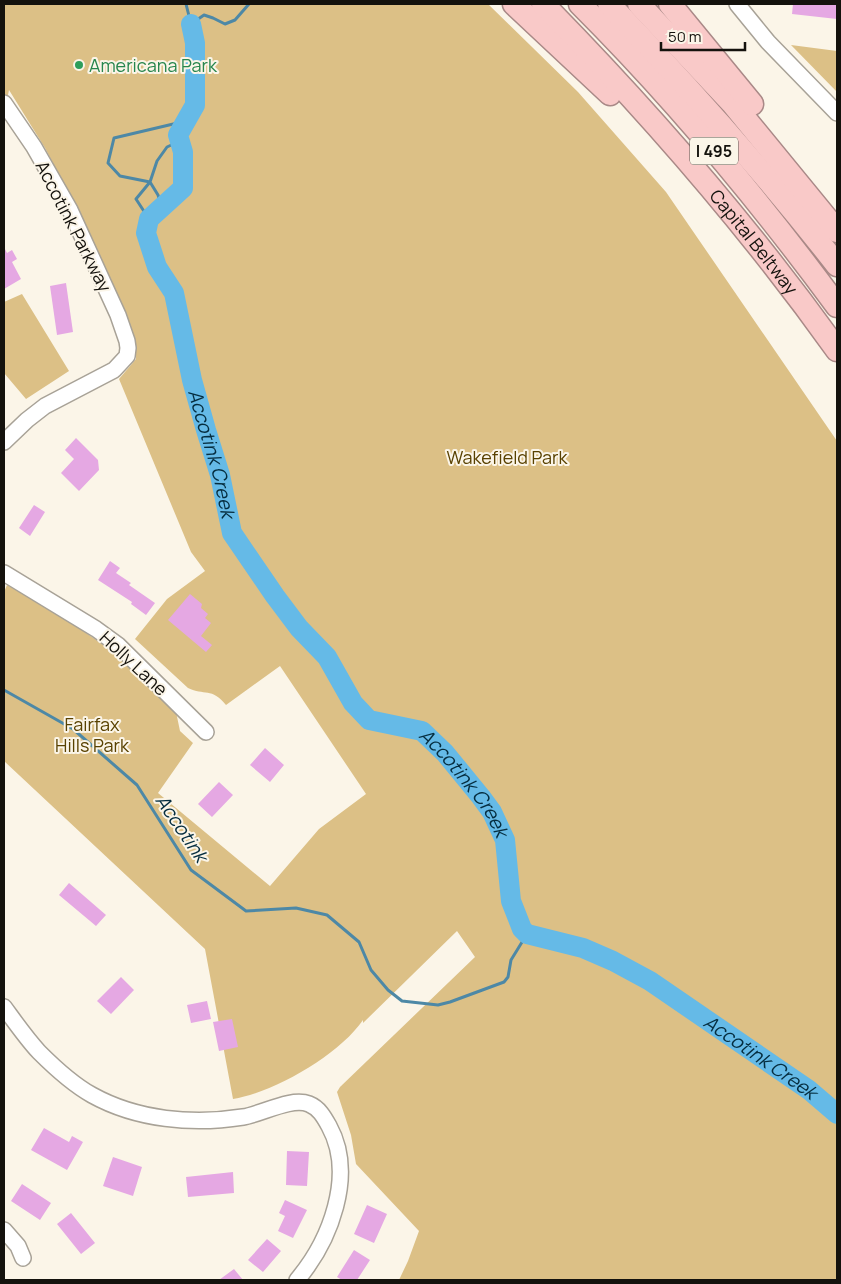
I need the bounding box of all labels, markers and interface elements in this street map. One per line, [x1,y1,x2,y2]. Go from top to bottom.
scale bar [661,20,745,52]
text: 50 m [668,26,702,47]
place label: Americana Park [89,53,218,77]
marker: Americana Park [73,59,85,71]
road number: I 495 [690,138,738,164]
street label: Accotink Parkway [31,156,118,296]
street label: Capital Beltway [705,184,804,299]
water label: Accotink Creek [182,386,242,523]
park label: Wakefield Park [446,445,569,469]
street label: Holly Lane [95,625,173,701]
park label: Fairfax Hills Park [55,712,130,757]
water label: Accotink Creek [414,722,516,843]
water label: Accotink [150,789,216,869]
water label: Accotink Creek [699,1009,825,1106]

